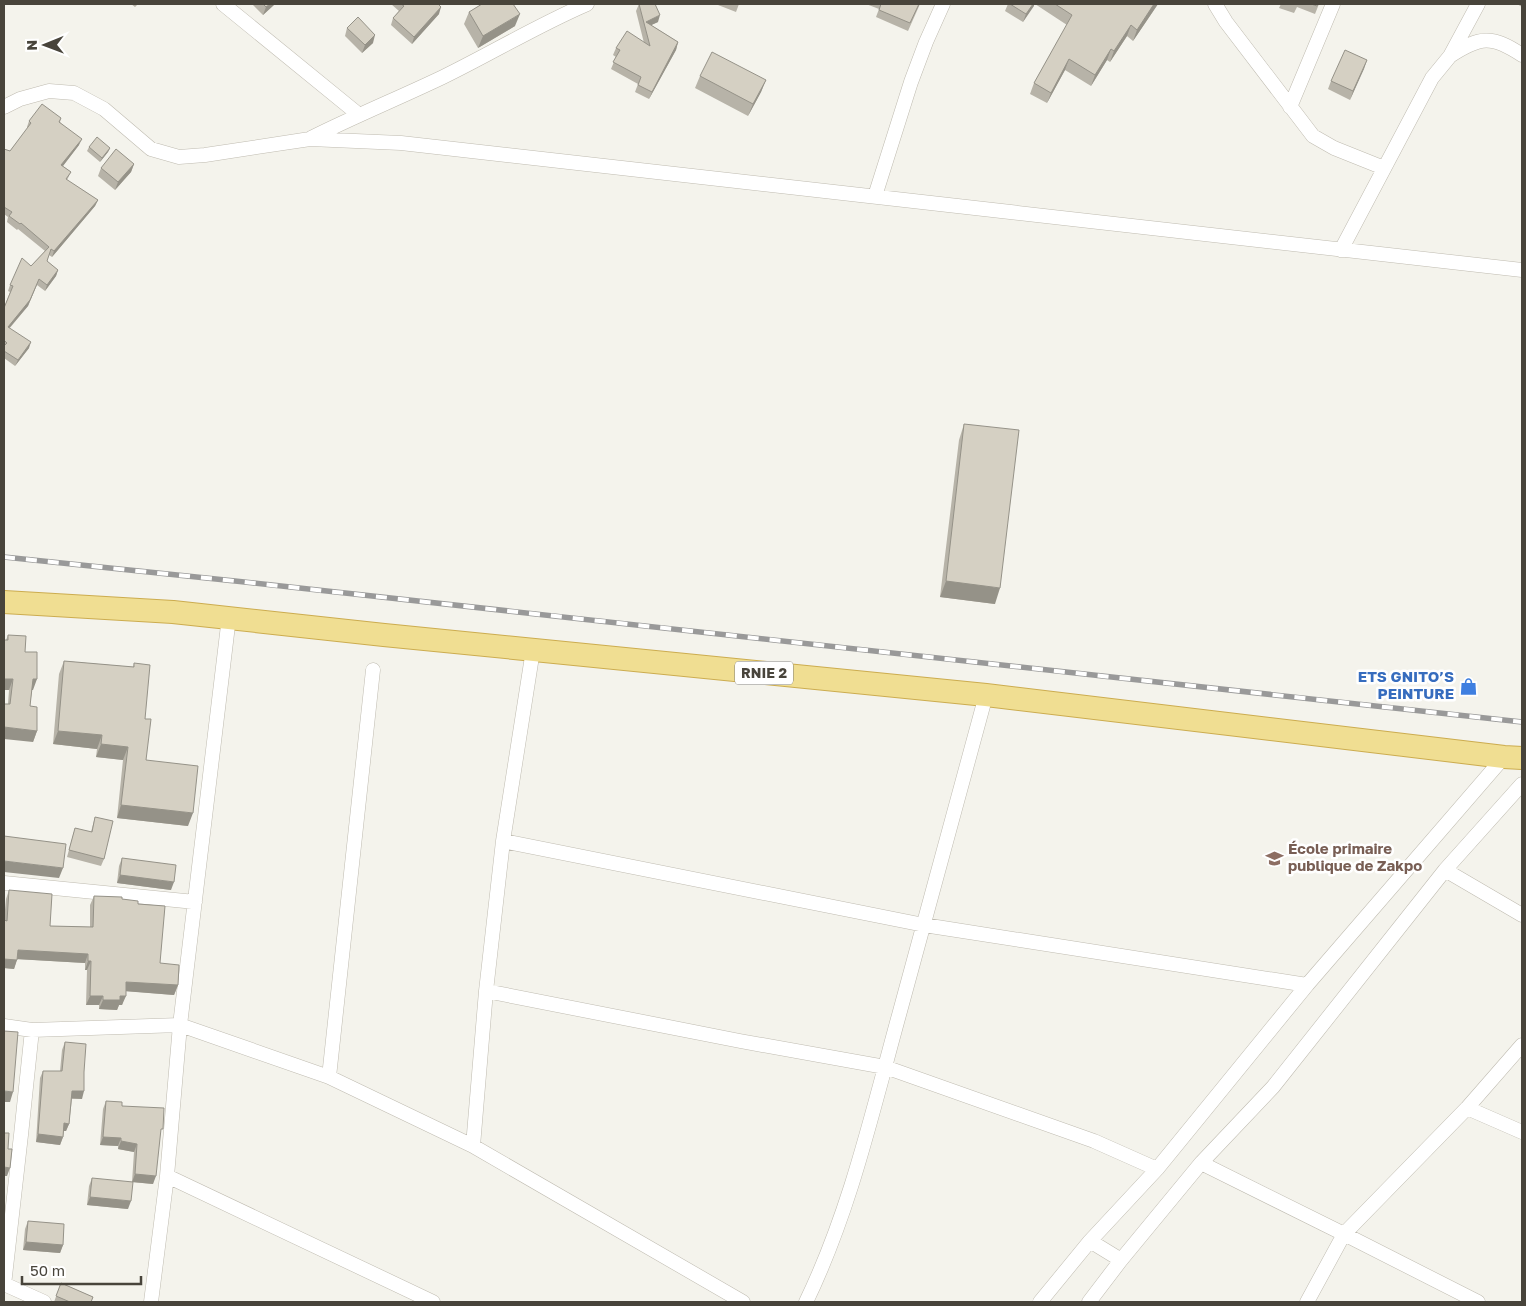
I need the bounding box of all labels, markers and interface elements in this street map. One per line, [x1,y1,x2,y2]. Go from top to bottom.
north arrow [20,20,70,70]
text: N [23,40,40,51]
road number: RNIE 2 [735,661,793,684]
place label: ETS GNITO’S PEINTURE [1358,667,1454,702]
shop icon: ETS GNITO’S PEINTURE [1458,676,1478,696]
place label: École primaire publique de Zakpo [1288,839,1422,874]
school or university icon: École primaire publique de Zakpo [1264,848,1284,868]
scale bar [22,1254,141,1286]
text: 50 m [30,1261,65,1279]

